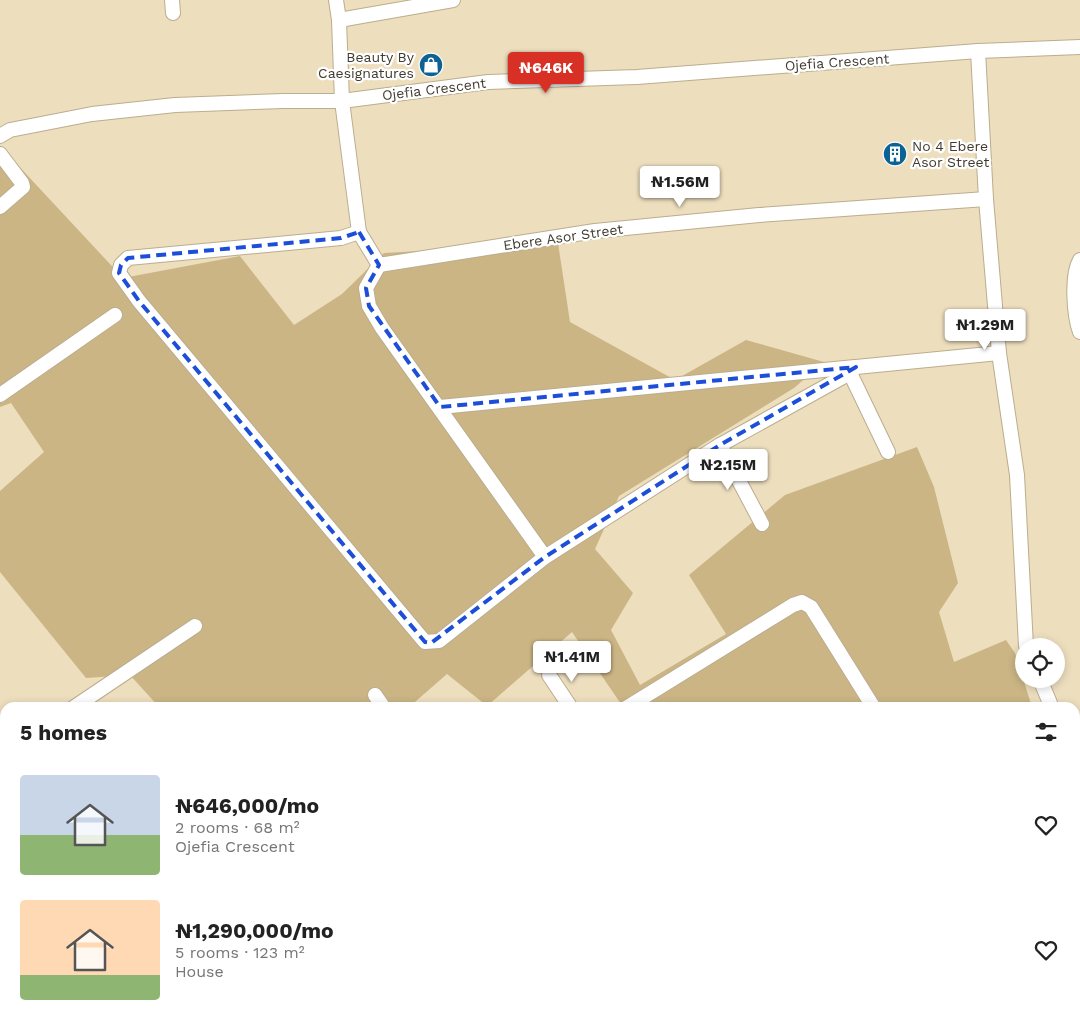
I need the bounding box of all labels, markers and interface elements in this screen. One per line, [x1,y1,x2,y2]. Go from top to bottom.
place label: Beauty By Caesignatures [318,49,415,81]
street label: Ojefia Crescent [784,50,890,74]
shop icon: Beauty By Caesignatures [418,52,444,78]
pin: ₦646K [511,52,581,94]
text: ₦646K [519,58,573,77]
street label: Ojefia Crescent [381,75,487,103]
place label: No 4 Ebere Asor Street [912,138,989,170]
building icon: No 4 Ebere Asor Street [882,141,908,167]
pin: ₦1.56M [639,166,721,208]
text: ₦1.56M [651,172,709,191]
street label: Ebere Asor Street [502,221,624,253]
pin: ₦1.29M [944,308,1026,351]
text: ₦1.29M [956,315,1014,334]
pin: ₦2.15M [687,448,769,491]
text: ₦2.15M [700,455,756,474]
map controls [1015,638,1065,688]
button: locate [1015,638,1065,688]
pin: ₦1.41M [531,640,613,683]
text: ₦1.41M [544,647,600,666]
icon: filters [1032,718,1060,746]
text: 5 homes [20,720,107,745]
text: ₦646,000/mo [175,793,319,818]
icon: home [60,795,120,855]
icon: heart [1032,811,1060,839]
text: 2 rooms · 68 m² [175,818,300,837]
text: Ojefia Crescent [175,837,295,856]
text: ₦1,290,000/mo [175,918,334,943]
icon: home [60,920,120,980]
icon: heart [1032,936,1060,964]
text: 5 rooms · 123 m² [175,943,305,962]
text: House [175,962,224,981]

